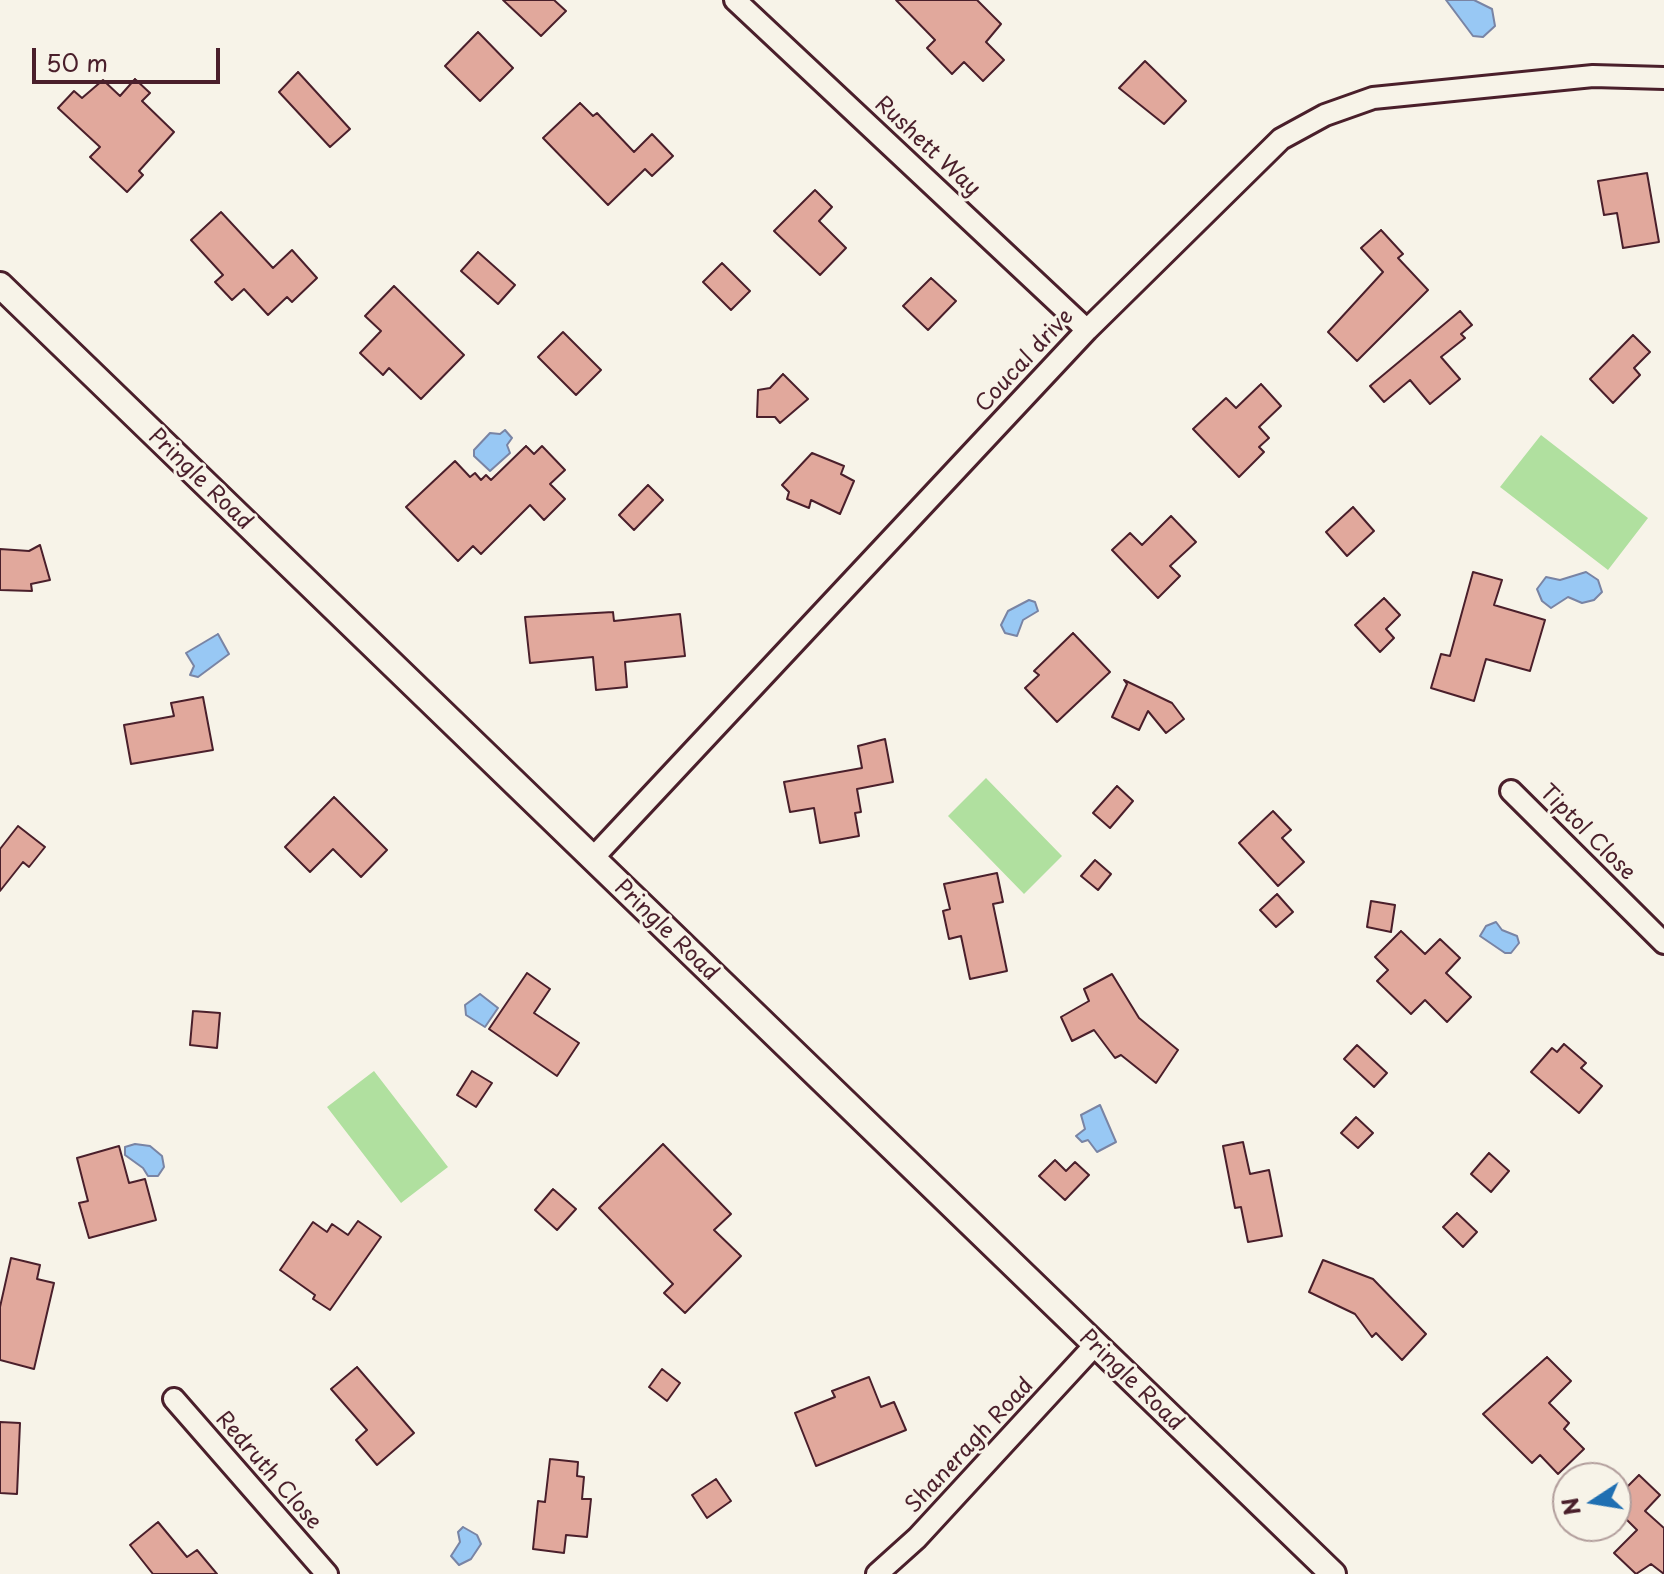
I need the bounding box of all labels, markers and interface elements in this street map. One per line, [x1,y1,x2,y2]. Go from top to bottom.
scale bar [36,32,224,82]
text: 50 m [46,44,108,80]
street label: Rushett Way [869,91,985,203]
street label: Coucal drive [971,304,1079,418]
street label: Pringle Road [143,424,257,536]
street label: Tiptol Close [1534,780,1640,886]
street label: Pringle Road [609,875,723,987]
street label: Pringle Road [1074,1325,1188,1437]
street label: Shaneragh Road [901,1373,1039,1519]
street label: Redruth Close [210,1407,326,1535]
north arrow [1552,1462,1632,1542]
text: N [1552,1495,1588,1519]

